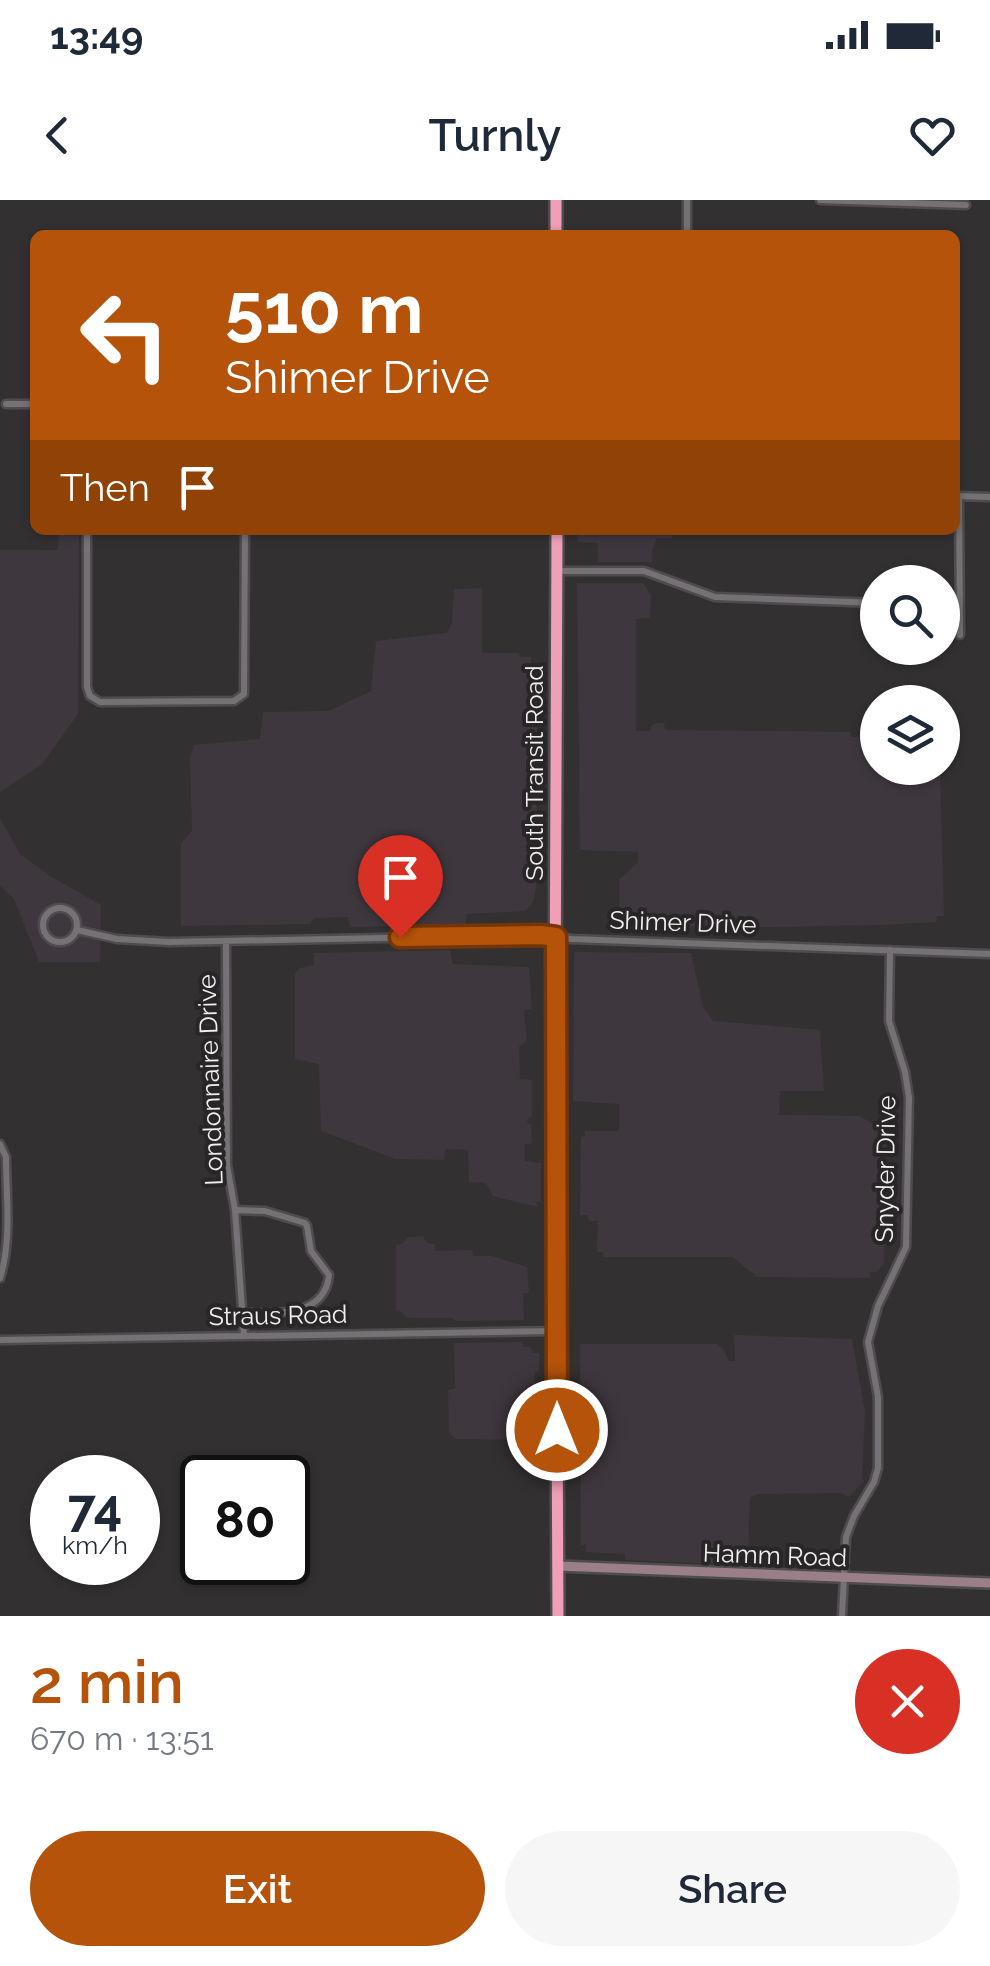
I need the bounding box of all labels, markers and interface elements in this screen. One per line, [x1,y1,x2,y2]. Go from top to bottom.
text: 13:49 [50,13,143,58]
icon: back [30,108,85,163]
icon: heart [905,108,960,163]
text: Turnly [429,109,561,162]
text: 510 m [225,267,423,349]
icon: left [60,270,190,400]
text: Shimer Drive [225,351,490,404]
icon: arrive [170,460,225,515]
text: Then [60,465,150,510]
map controls [860,565,960,785]
button: search [860,565,960,665]
street label: South Transit Road [519,665,549,881]
button: layers [860,685,960,785]
pin [358,835,443,938]
icon: arrive [373,850,428,905]
street label: Shimer Drive [609,904,757,940]
street label: Londonnaire Drive [191,974,229,1186]
street label: Snyder Drive [869,1095,901,1243]
street label: Straus Road [208,1299,348,1331]
position arrow [505,1378,609,1482]
speed limit sign: 80 [180,1455,310,1585]
text: 74 [68,1478,122,1537]
text: km/h [62,1530,128,1560]
street label: Hamm Road [702,1537,848,1573]
text: 2 min [30,1647,184,1717]
button: close [855,1649,960,1754]
text: 670 m · 13:51 [30,1720,214,1757]
button: Exit [30,1831,485,1946]
button: Share [505,1831,960,1946]

